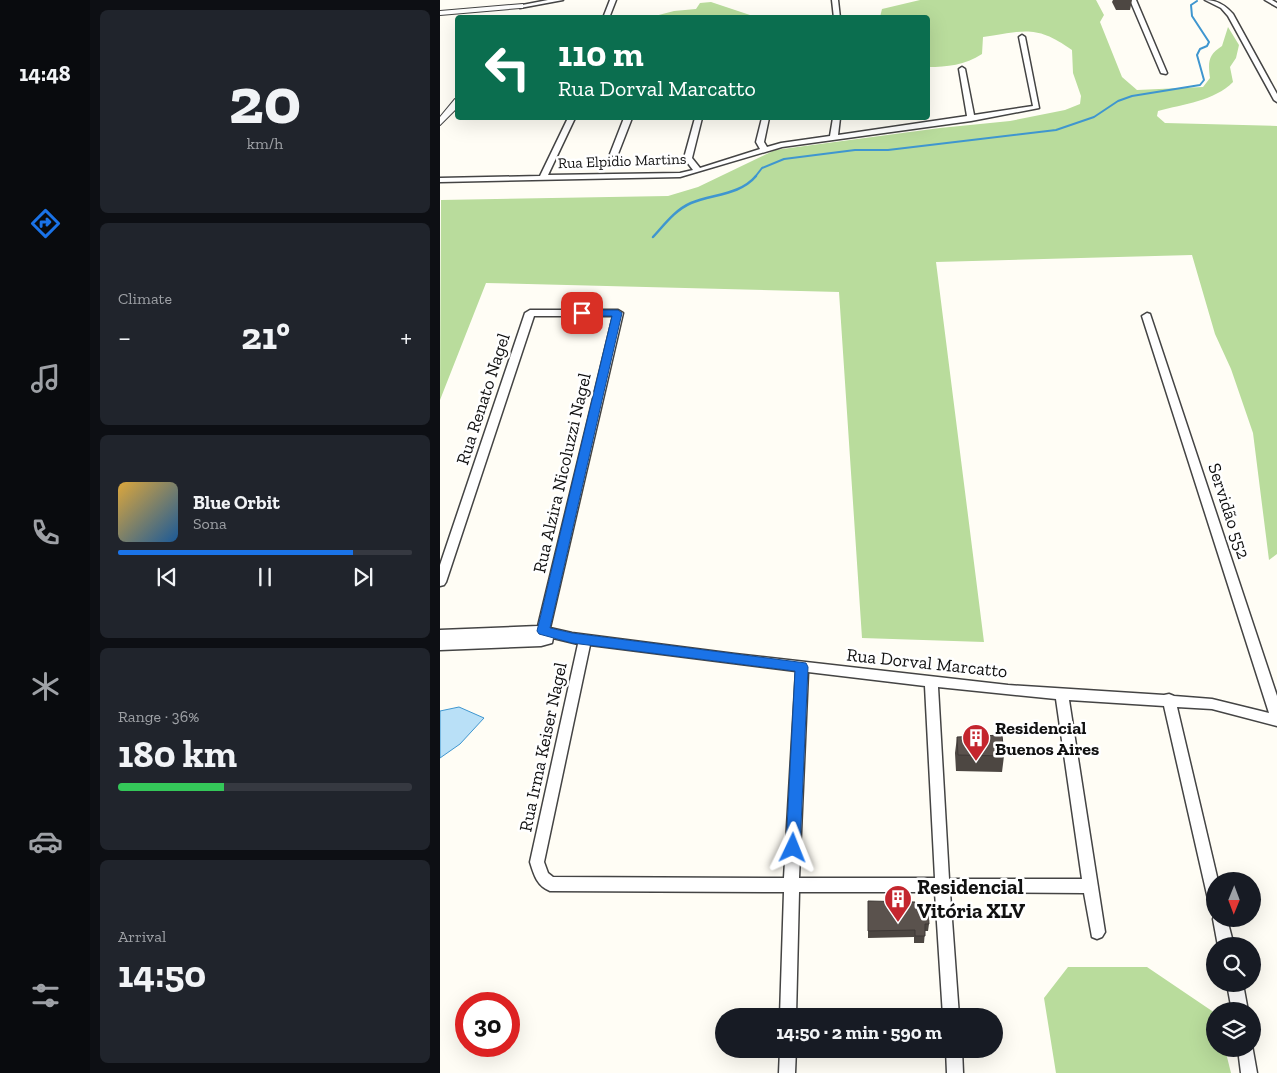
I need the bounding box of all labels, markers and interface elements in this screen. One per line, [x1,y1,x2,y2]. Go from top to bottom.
text: 110 m [558,33,644,75]
icon: left [475,35,540,100]
text: 14:48 [19,60,71,87]
text: 20 [229,62,301,140]
text: Rua Dorval Marcatto [558,75,756,102]
text: km/h [247,134,283,153]
street label: Rua Elpidio Martins [557,150,687,172]
icon: directions [28,206,63,241]
text: Climate [118,289,172,308]
pin [561,292,603,334]
icon: arrive [568,299,596,327]
text: 21° [241,313,290,359]
text: − [118,321,131,354]
text: + [400,321,412,354]
street label: Rua Renato Nagel [451,330,515,468]
icon: music [28,361,63,396]
street label: Rua Alzira Nicoluzzi Nagel [528,371,596,575]
street label: Servidão 552 [1203,460,1255,562]
text: Blue Orbit [193,491,280,514]
text: Sona [193,514,227,533]
icon: phone [28,515,63,550]
icon: previous [153,563,181,591]
icon: pause [251,563,279,591]
icon: next [349,563,377,591]
street label: Rua Dorval Marcatto [845,644,1009,682]
street label: Rua Irma Keiser Nagel [514,660,572,834]
icon: climate [28,669,63,704]
text: Range · 36% [118,707,199,726]
place label: Residencial Buenos Aires [995,717,1099,760]
building icon: Residencial Buenos Aires [961,723,991,762]
text: 180 km [118,731,237,777]
position arrow [766,821,818,873]
icon: car [28,824,63,859]
north arrow [1206,872,1261,928]
map controls [1206,872,1261,1057]
place label: Residencial Vitória XLV [917,874,1026,923]
building icon: Residencial Vitória XLV [883,884,913,923]
text: Arrival [118,927,166,946]
button: search [1206,937,1261,992]
text: 14:50 [118,951,206,997]
icon: filters [28,978,63,1013]
speed limit sign: 30 [455,992,520,1057]
button: layers [1206,1002,1261,1057]
text: 14:50 · 2 min · 590 m [776,1021,942,1044]

